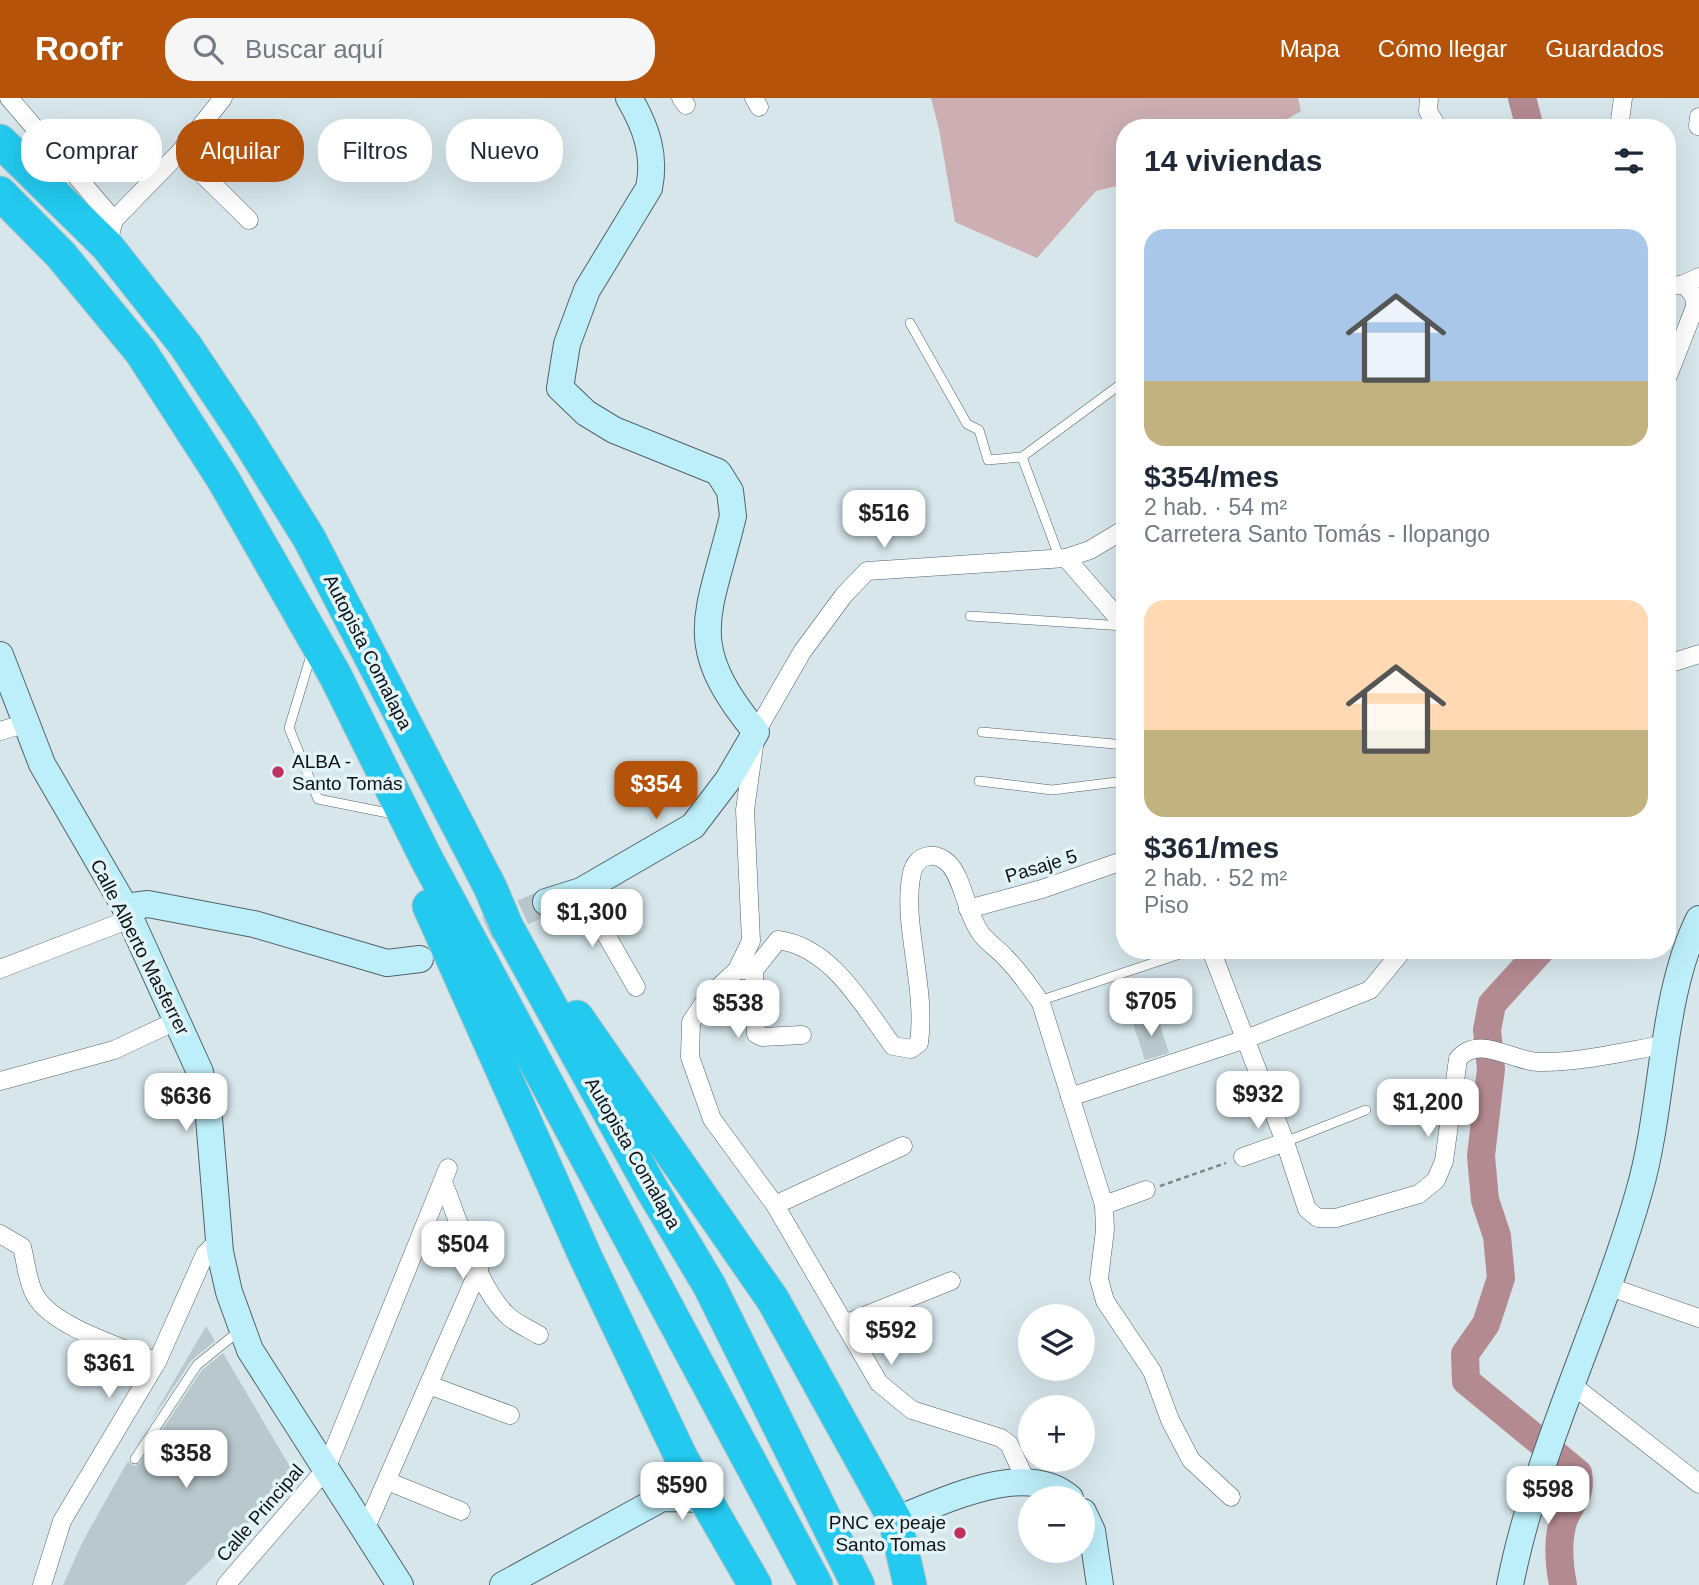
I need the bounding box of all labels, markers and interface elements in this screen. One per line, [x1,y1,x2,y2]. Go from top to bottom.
search box [165,18,655,81]
text: Roofr [35,30,123,67]
icon: search [189,30,227,68]
text: Buscar aquí [245,34,384,64]
text: Mapa [1280,35,1340,62]
text: Cómo llegar [1378,35,1507,62]
text: Guardados [1545,35,1664,62]
chip: Comprar [21,119,162,182]
chip: Alquilar [176,119,304,182]
chip: Filtros [318,119,432,182]
chip: Nuevo [446,119,563,182]
icon: filters [1610,142,1648,180]
text: 14 viviendas [1144,144,1322,177]
icon: home [1333,275,1459,401]
text: $354/mes [1144,460,1279,493]
pin: $516 [843,490,925,550]
text: 2 hab. · 54 m² [1144,494,1287,520]
text: $516 [858,500,910,526]
text: Carretera Santo Tomás - Ilopango [1144,521,1490,547]
street label: Autopista Comalapa [320,571,416,733]
icon: home [1333,646,1459,772]
place label: ALBA - Santo Tomás [292,751,403,794]
pin: $354 [615,762,697,821]
marker: ALBA - Santo Tomás [270,764,286,780]
text: $354 [630,771,682,797]
text: $361/mes [1144,831,1279,864]
street label: Pasaje 5 [1003,845,1079,887]
street label: Calle Alberto Masferrer [87,856,194,1039]
text: 2 hab. · 52 m² [1144,865,1287,891]
pin: $1,300 [535,890,649,949]
text: Piso [1144,892,1189,918]
text: $1,300 [557,899,627,925]
pin: $705 [1110,978,1192,1038]
pin: $538 [697,981,779,1040]
text: $705 [1125,988,1177,1014]
text: $538 [712,990,764,1016]
pin: $932 [1217,1072,1299,1131]
pin: $636 [145,1074,227,1133]
street label: Autopista Comalapa [581,1074,685,1233]
pin: $1,200 [1371,1080,1485,1139]
text: $932 [1232,1081,1284,1107]
text: $636 [160,1083,212,1109]
text: $1,200 [1393,1089,1463,1115]
pin: $504 [422,1222,504,1281]
text: $504 [437,1231,489,1257]
map controls [1018,1304,1095,1563]
button: layers [1018,1304,1095,1381]
pin: $592 [850,1308,932,1367]
text: $592 [865,1317,917,1343]
pin: $361 [68,1340,150,1400]
text: $361 [83,1350,135,1376]
button: + [1018,1395,1095,1472]
pin: $358 [145,1430,227,1490]
text: $358 [160,1440,212,1466]
street label: Calle Principal [212,1460,308,1566]
pin: $590 [641,1462,723,1522]
pin: $598 [1507,1466,1589,1526]
text: $590 [656,1472,708,1498]
text: $598 [1522,1476,1574,1502]
button: − [1018,1486,1095,1563]
place label: PNC ex peaje Santo Tomas [829,1512,946,1555]
marker: PNC ex peaje Santo Tomas [952,1525,968,1541]

